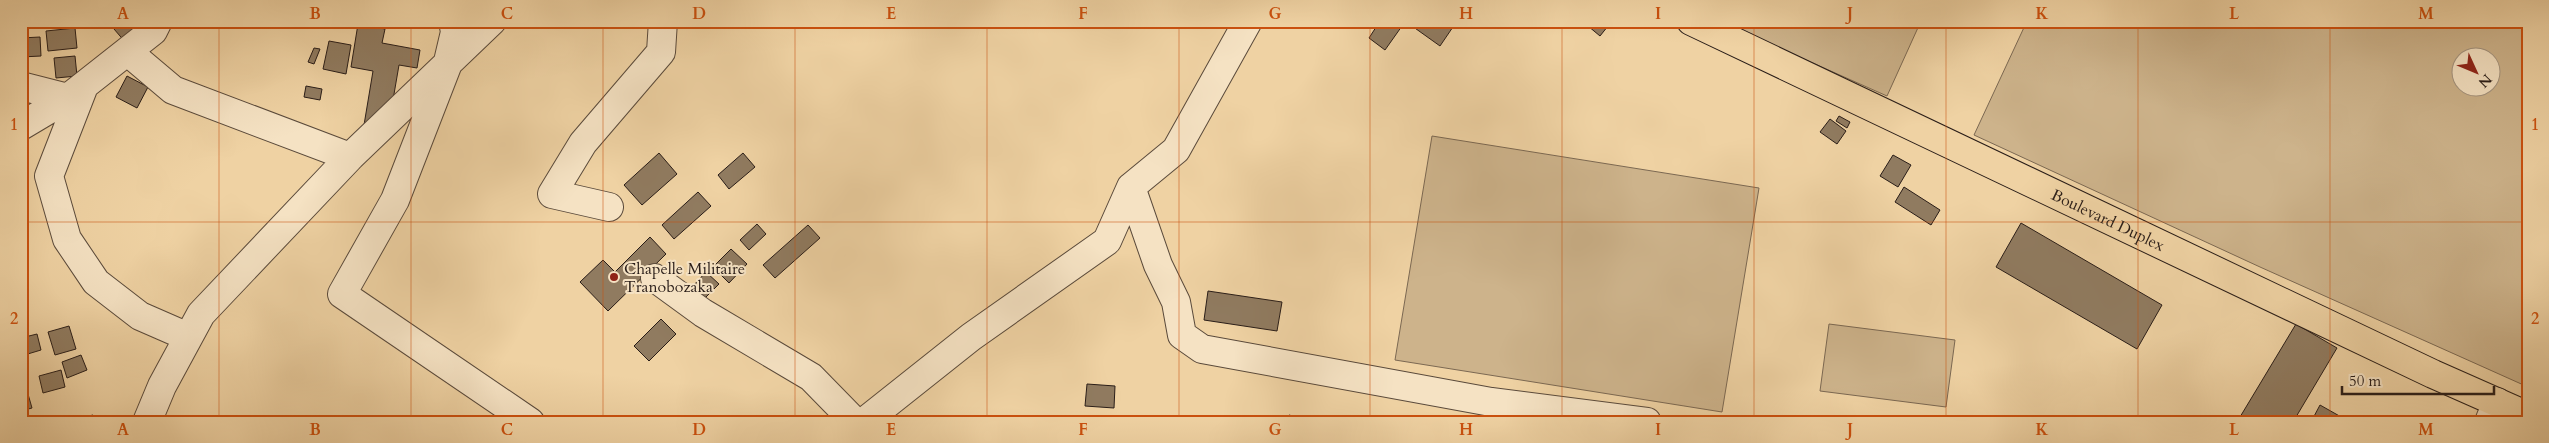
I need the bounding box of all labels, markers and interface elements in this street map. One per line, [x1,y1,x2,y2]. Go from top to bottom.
text: A [117,3,129,25]
text: B [309,3,321,25]
text: C [501,3,513,25]
text: D [692,3,706,25]
text: E [886,3,896,25]
text: F [1078,3,1088,25]
text: G [1268,3,1282,25]
text: H [1459,3,1473,25]
text: I [1655,3,1661,25]
text: J [1845,3,1853,25]
text: K [2036,3,2049,25]
text: L [2229,3,2240,25]
text: M [2418,3,2434,25]
north arrow [2452,48,2502,98]
text: N [2474,70,2496,92]
text: 1 [10,114,18,136]
text: 1 [2531,114,2539,136]
street label: Boulevard Duplex [2048,184,2168,257]
place label: Chapelle Militaire Tranobozaka [624,258,745,298]
marker: Chapelle Militaire Tranobozaka [608,271,620,283]
text: 2 [10,308,18,330]
text: 2 [2531,308,2539,330]
scale bar [2342,363,2494,395]
text: 50 m [2349,371,2381,391]
text: A [117,419,129,441]
text: B [309,419,321,441]
text: C [501,419,513,441]
text: D [692,419,706,441]
text: E [886,419,896,441]
text: F [1078,419,1088,441]
text: G [1268,419,1282,441]
text: H [1459,419,1473,441]
text: I [1655,419,1661,441]
text: J [1845,419,1853,441]
text: K [2036,419,2049,441]
text: L [2229,419,2240,441]
text: M [2418,419,2434,441]

